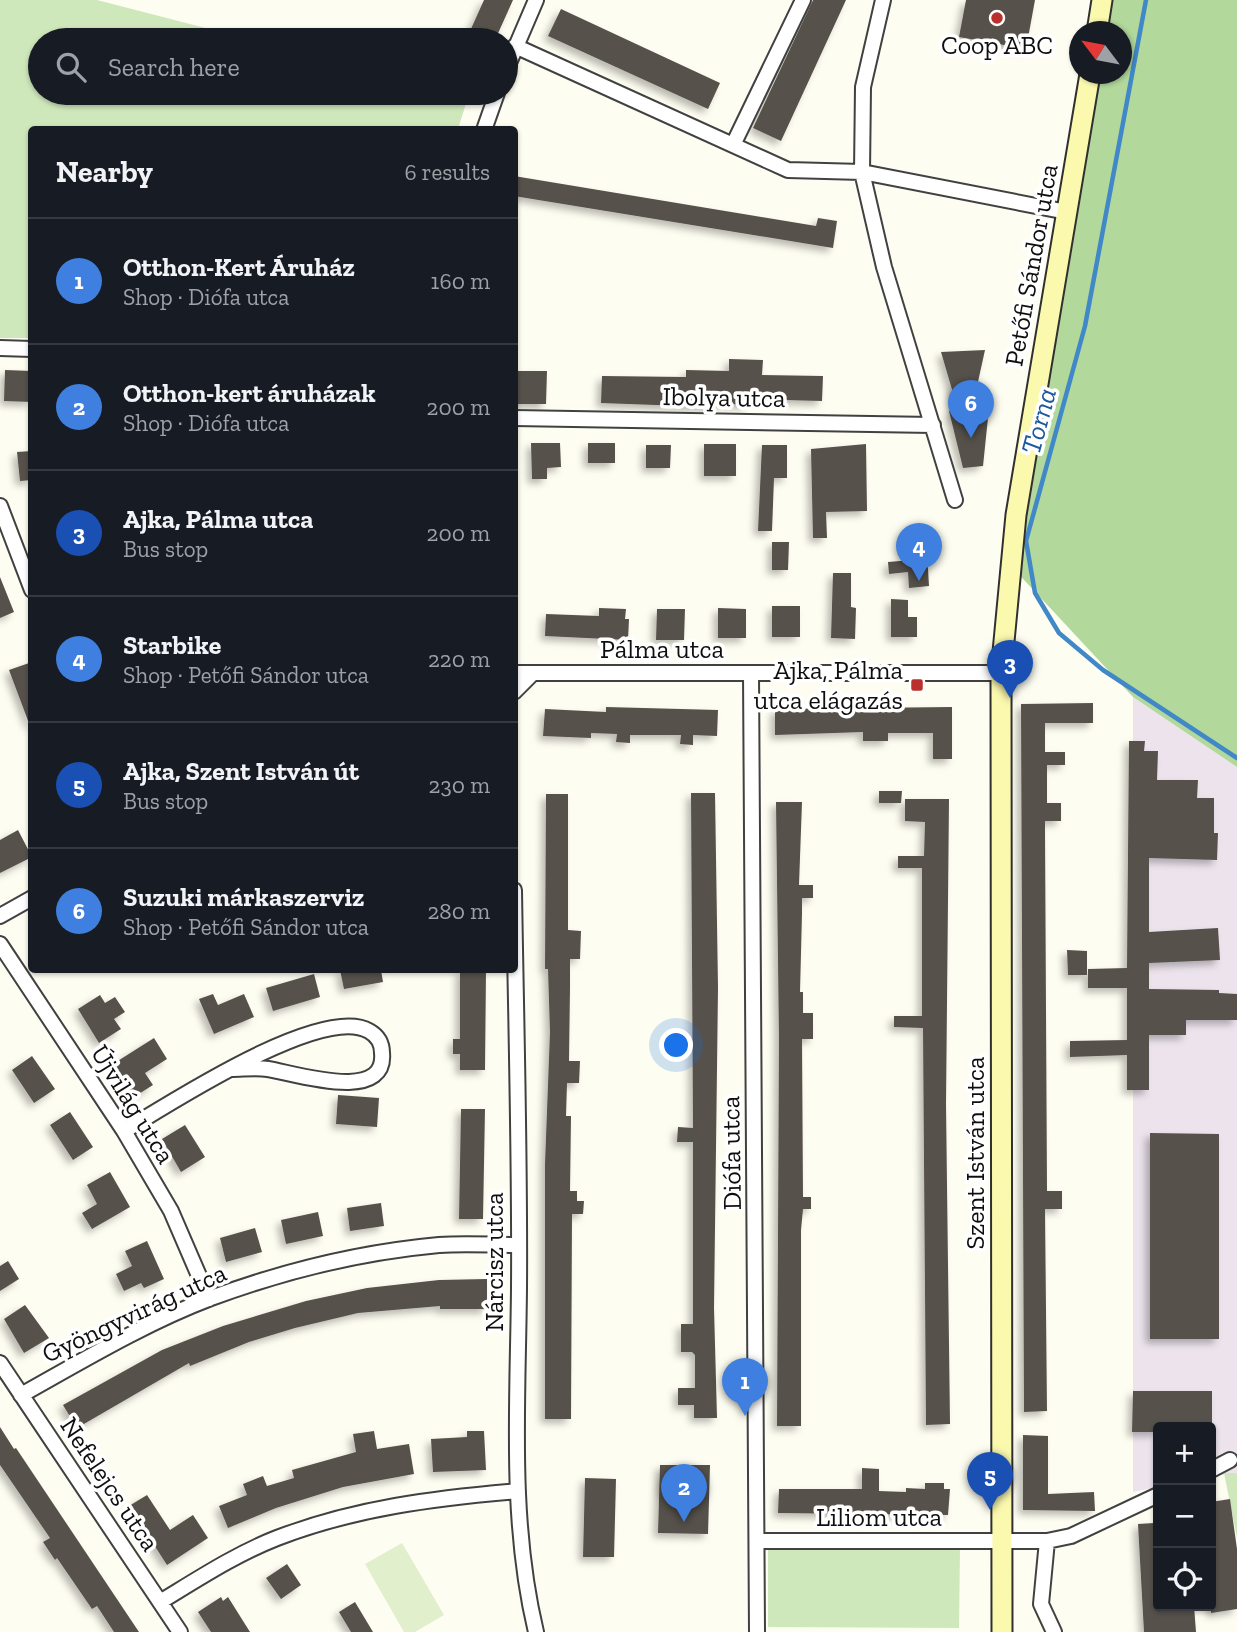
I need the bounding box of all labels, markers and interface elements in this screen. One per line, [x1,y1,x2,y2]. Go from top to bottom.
marker: Coop ABC [989,10,1005,26]
north arrow [1069,21,1132,84]
search box [28,28,518,105]
place label: Coop ABC [941,29,1053,61]
icon: search [52,48,90,86]
text: Search here [108,51,240,83]
text: Nearby [56,154,153,190]
text: 6 results [404,158,490,186]
street label: Petőfi Sándor utca [997,161,1065,368]
text: Otthon-Kert Áruház [123,251,355,283]
text: 1 [74,267,84,295]
text: 160 m [431,267,490,295]
text: Shop · Diófa utca [123,283,289,311]
text: Otthon-kert áruházak [123,377,376,409]
street label: Ibolya utca [662,380,786,414]
pin: 6 [948,380,994,438]
water label: Torna [1014,384,1063,458]
text: 2 [73,393,85,421]
text: 200 m [427,393,490,421]
text: Shop · Diófa utca [123,409,289,437]
text: Ajka, Pálma utca [123,503,313,535]
text: 3 [73,519,85,547]
text: 200 m [427,519,490,547]
pin: 4 [896,523,942,581]
text: Bus stop [123,535,208,563]
text: Starbike [123,629,221,661]
street label: Pálma utca [600,633,724,665]
pin: 3 [987,640,1033,698]
text: 4 [72,645,86,673]
text: 220 m [428,645,490,673]
place label: Ajka, Pálma utca elágazás [754,654,903,716]
text: Shop · Petőfi Sándor utca [123,661,369,689]
marker: Ajka, Pálma utca elágazás [909,677,925,693]
text: Ajka, Szent István út [123,755,359,787]
text: 5 [73,771,85,799]
text: 230 m [429,771,490,799]
text: Bus stop [123,787,208,815]
text: Suzuki márkaszerviz [123,881,364,913]
text: 6 [73,897,85,925]
text: 280 m [427,897,490,925]
text: Shop · Petőfi Sándor utca [123,913,369,941]
your location [659,1028,693,1062]
street label: Újvilág utca [84,1039,182,1170]
street label: Szent István utca [959,1056,991,1250]
street label: Diófa utca [714,1095,748,1211]
street label: Nárcisz utca [478,1192,510,1332]
street label: Gyöngyvirág utca [37,1256,232,1370]
pin: 1 [722,1358,768,1416]
street label: Nefelejcs utca [53,1411,167,1558]
map controls [1153,1422,1216,1611]
button: + [1153,1422,1216,1485]
pin: 5 [967,1452,1013,1510]
pin: 2 [661,1464,707,1522]
button: − [1153,1485,1216,1548]
street label: Liliom utca [816,1501,942,1533]
button: locate [1153,1548,1216,1611]

